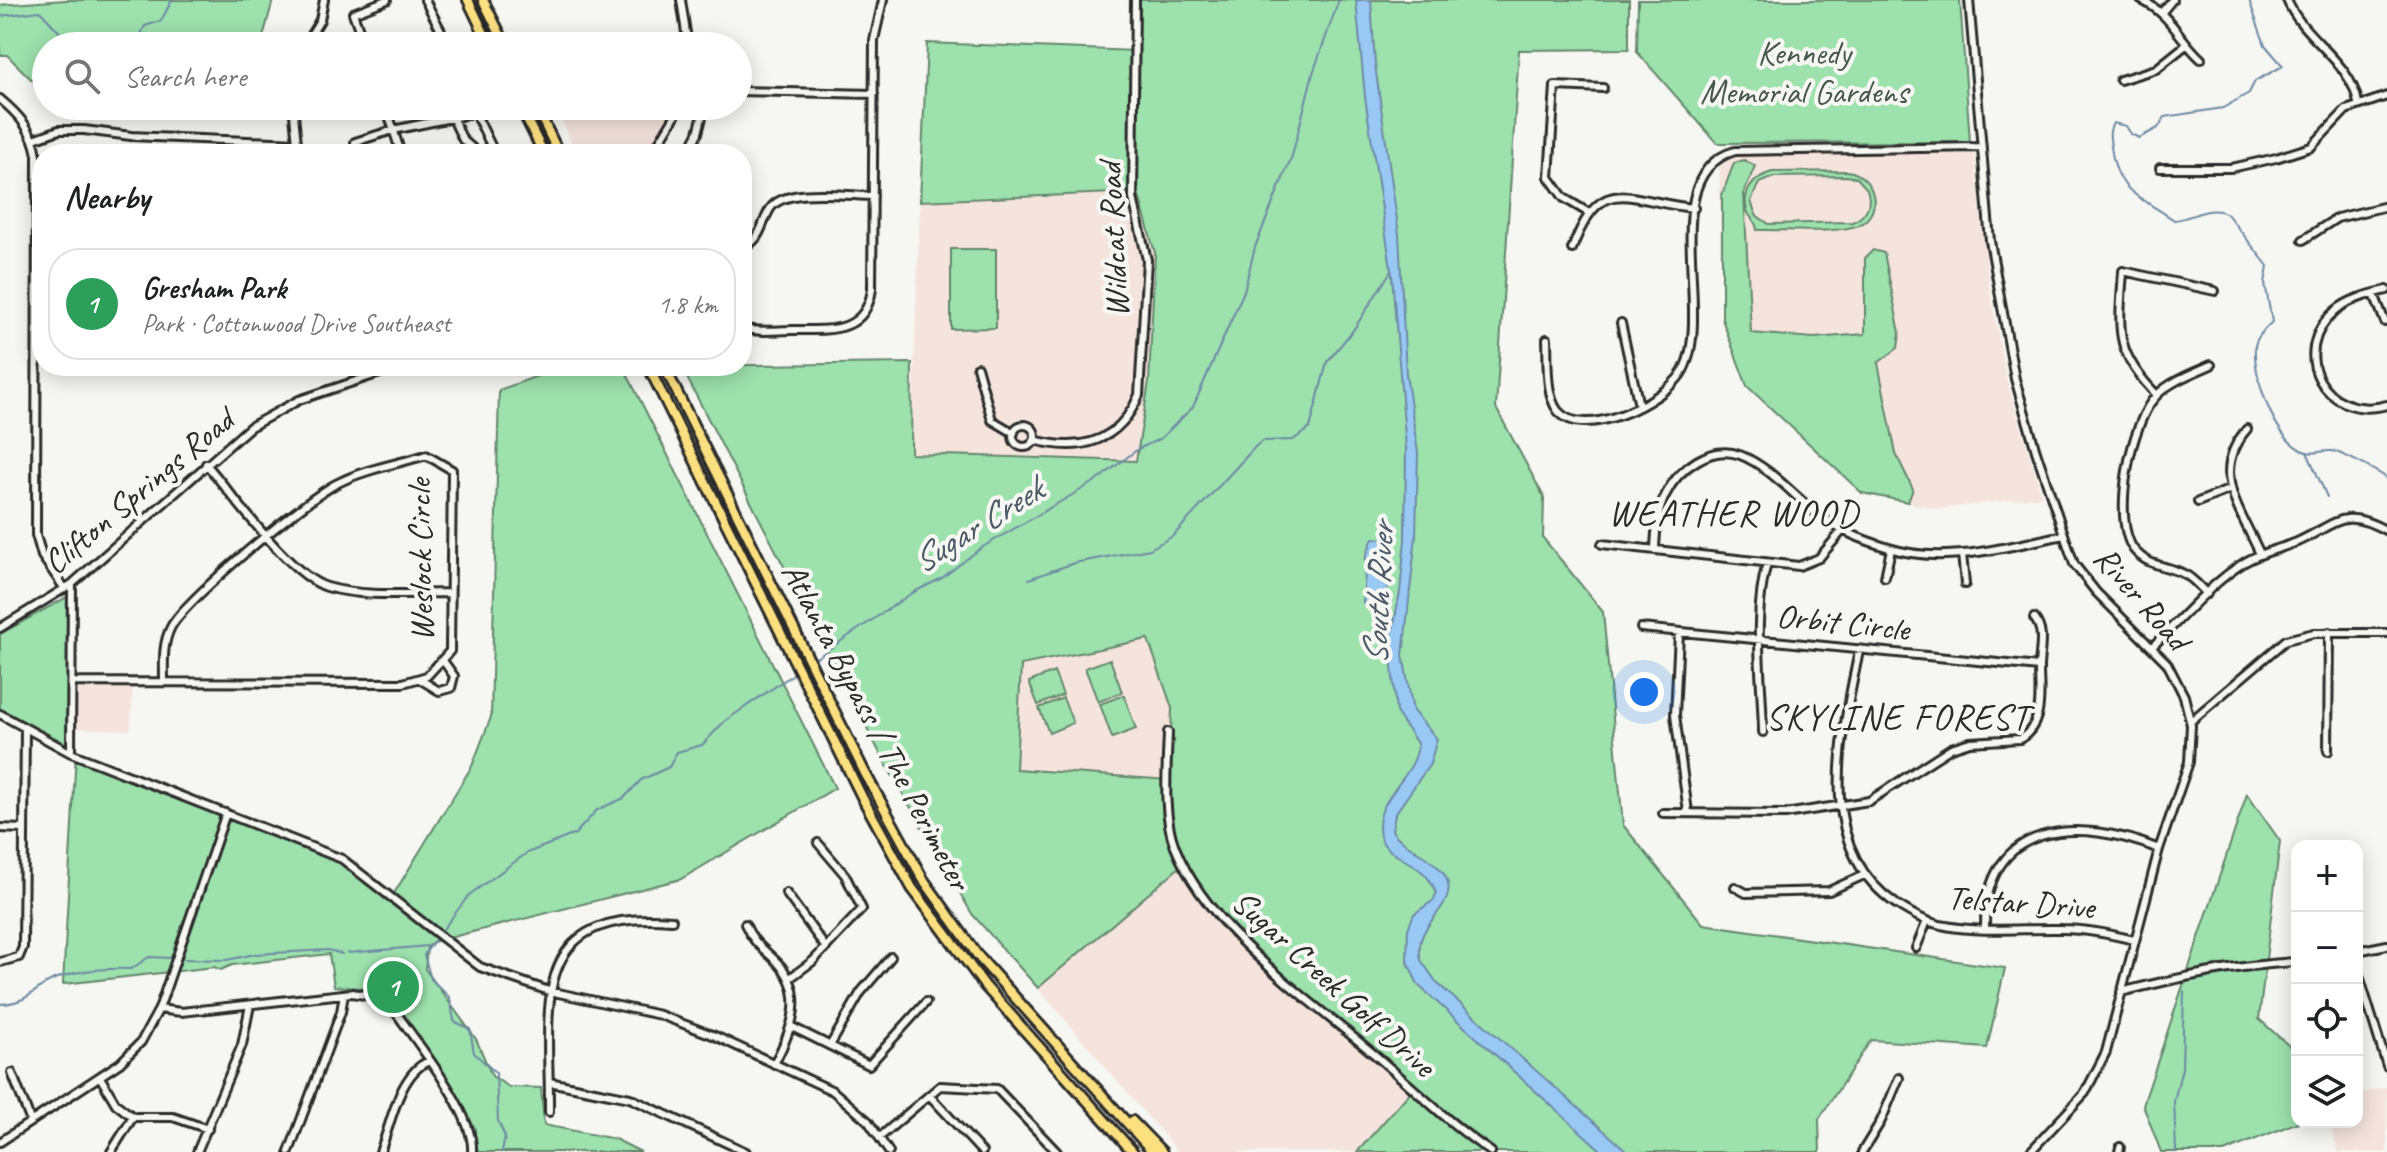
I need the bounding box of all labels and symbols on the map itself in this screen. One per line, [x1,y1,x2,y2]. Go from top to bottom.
park label: Kennedy Memorial Gardens [1700,31,1911,113]
street label: Wildcat Road [1087,156,1139,318]
street label: Clifton Springs Road [34,395,246,583]
water label: Sugar Creek [903,464,1056,583]
street label: Weslock Circle [397,475,443,642]
district label: WEATHER WOOD [1608,490,1861,536]
water label: South River [1351,516,1405,666]
street label: River Road [2085,537,2202,663]
street label: Atlanta Bypass / The Perimeter [772,555,983,900]
street label: Orbit Circle [1775,594,1913,651]
your location [1624,672,1664,712]
district label: SKYLINE FOREST [1766,694,2036,740]
street label: Telstar Drive [1946,875,2099,929]
street label: Sugar Creek Golf Drive [1223,880,1447,1088]
pin: 1 [367,957,419,1017]

